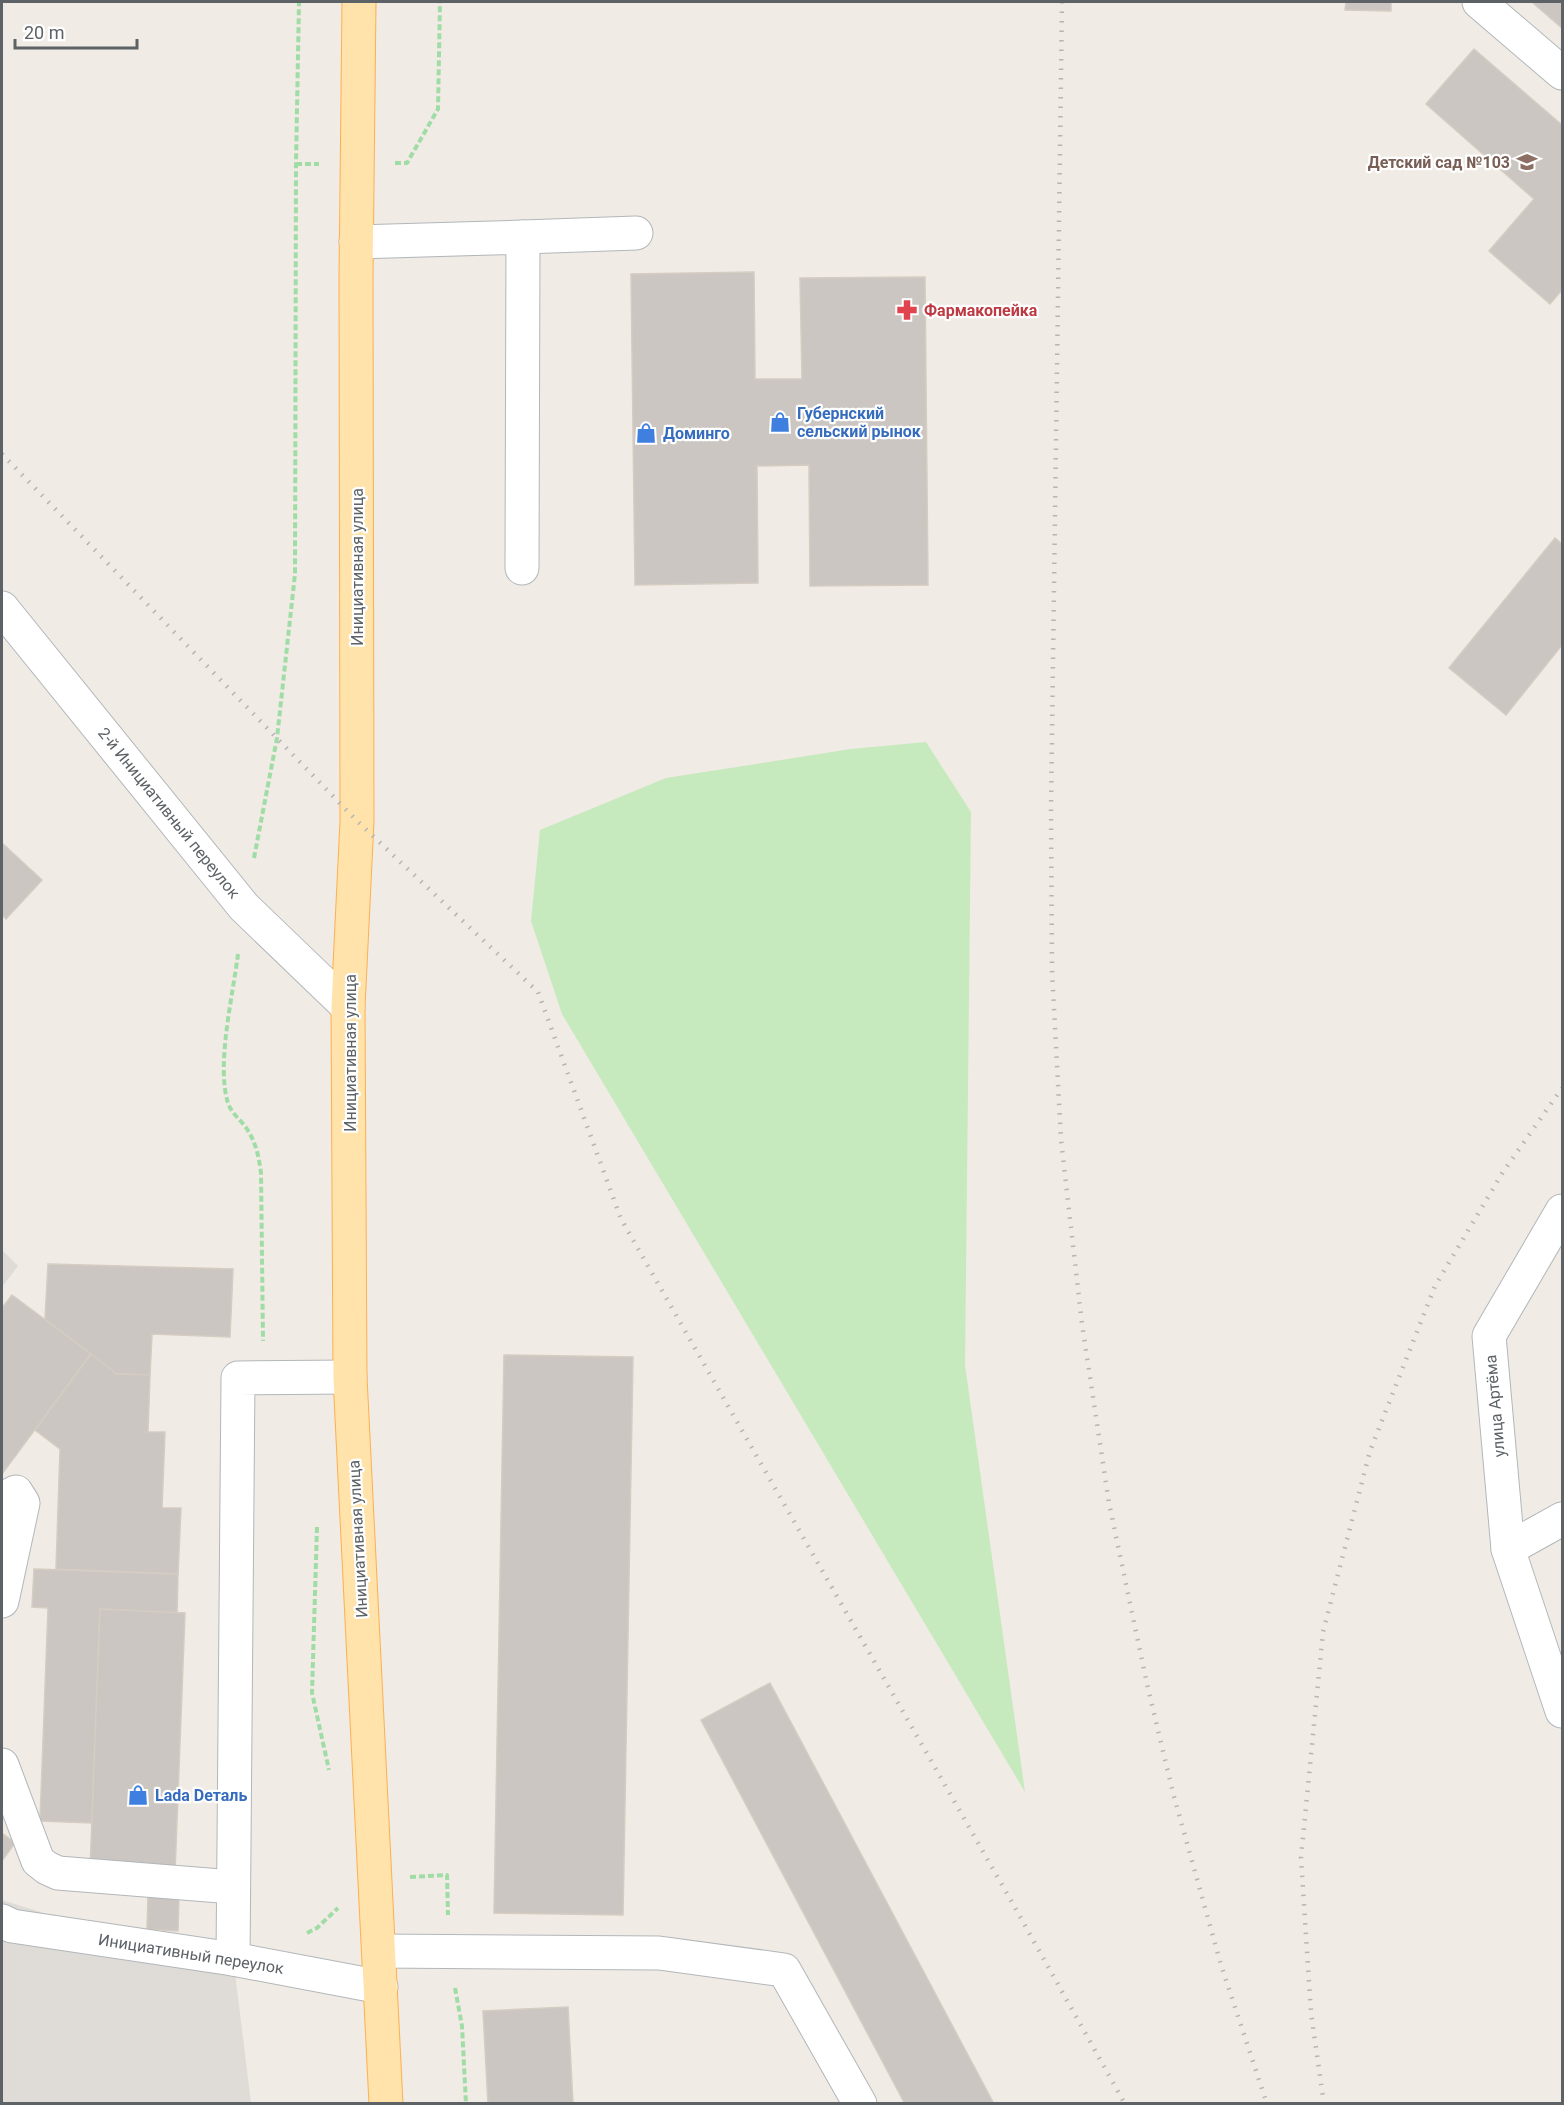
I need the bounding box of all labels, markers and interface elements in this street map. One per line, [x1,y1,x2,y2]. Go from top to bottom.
scale bar [15,12,136,50]
text: 20 m [24,22,64,43]
school or university icon: Детский сад №103 [1515,150,1539,174]
place label: Детский сад №103 [1368,153,1510,172]
pharmacy icon: Фармакопейка [895,298,919,322]
place label: Фармакопейка [924,301,1038,320]
place label: Губернский сельский рынок [797,404,922,441]
shop icon: Губернский сельский рынок [768,410,792,434]
shop icon: Доминго [634,421,658,445]
place label: Доминго [663,424,730,443]
street label: Инициативная улица [348,488,367,646]
street label: 2-й Инициативный переулок [94,724,244,902]
street label: Инициативная улица [341,974,360,1132]
street label: улица Артёма [1481,1354,1509,1458]
street label: Инициативная улица [344,1460,372,1618]
shop icon: Lada Dеталь [126,1783,150,1807]
place label: Lada Dеталь [155,1786,247,1805]
street label: Инициативный переулок [97,1930,285,1978]

